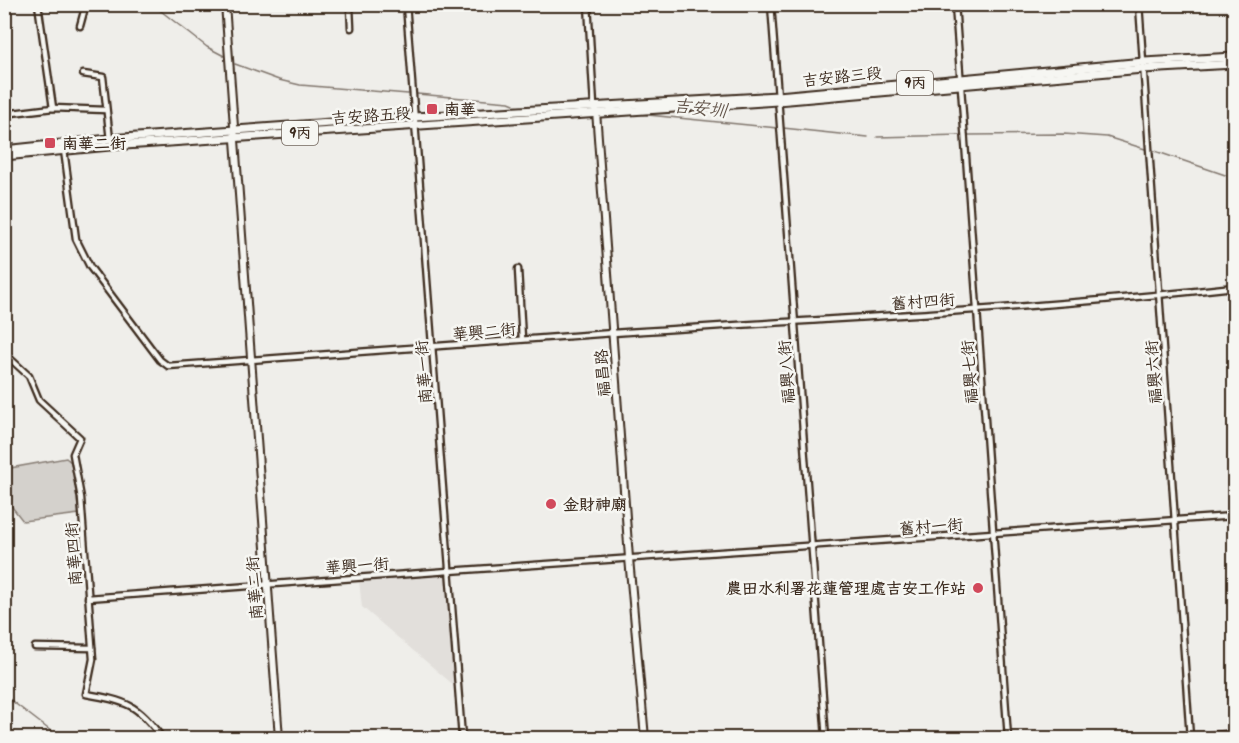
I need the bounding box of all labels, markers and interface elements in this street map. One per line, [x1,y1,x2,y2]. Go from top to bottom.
street label: 吉安路三段 [801,61,883,94]
road number: 9丙 [897,71,933,95]
water label: 吉安圳 [671,92,730,127]
place label: 南華 [444,98,476,123]
street label: 吉安路五段 [330,101,412,132]
marker: 南華 [425,102,439,116]
road number: 9丙 [282,121,318,145]
place label: 南華二街 [62,132,126,157]
marker: 南華二街 [43,136,57,150]
street label: 舊村四街 [890,288,956,317]
street label: 華興二街 [451,317,517,348]
street label: 南華一街 [410,339,439,405]
street label: 福興八街 [773,339,802,405]
street label: 福興七街 [956,339,985,405]
street label: 福興六街 [1140,339,1169,405]
street label: 福昌路 [589,348,618,398]
place label: 金財神廟 [563,493,627,518]
marker: 金財神廟 [544,497,558,511]
street label: 舊村一街 [898,513,964,542]
street label: 南華四街 [60,521,89,587]
street label: 華興一街 [324,552,390,581]
street label: 南華二街 [241,555,270,621]
place label: 農田水利署花蓮管理處吉安工作站 [726,577,966,602]
marker: 農田水利署花蓮管理處吉安工作站 [971,581,985,595]

